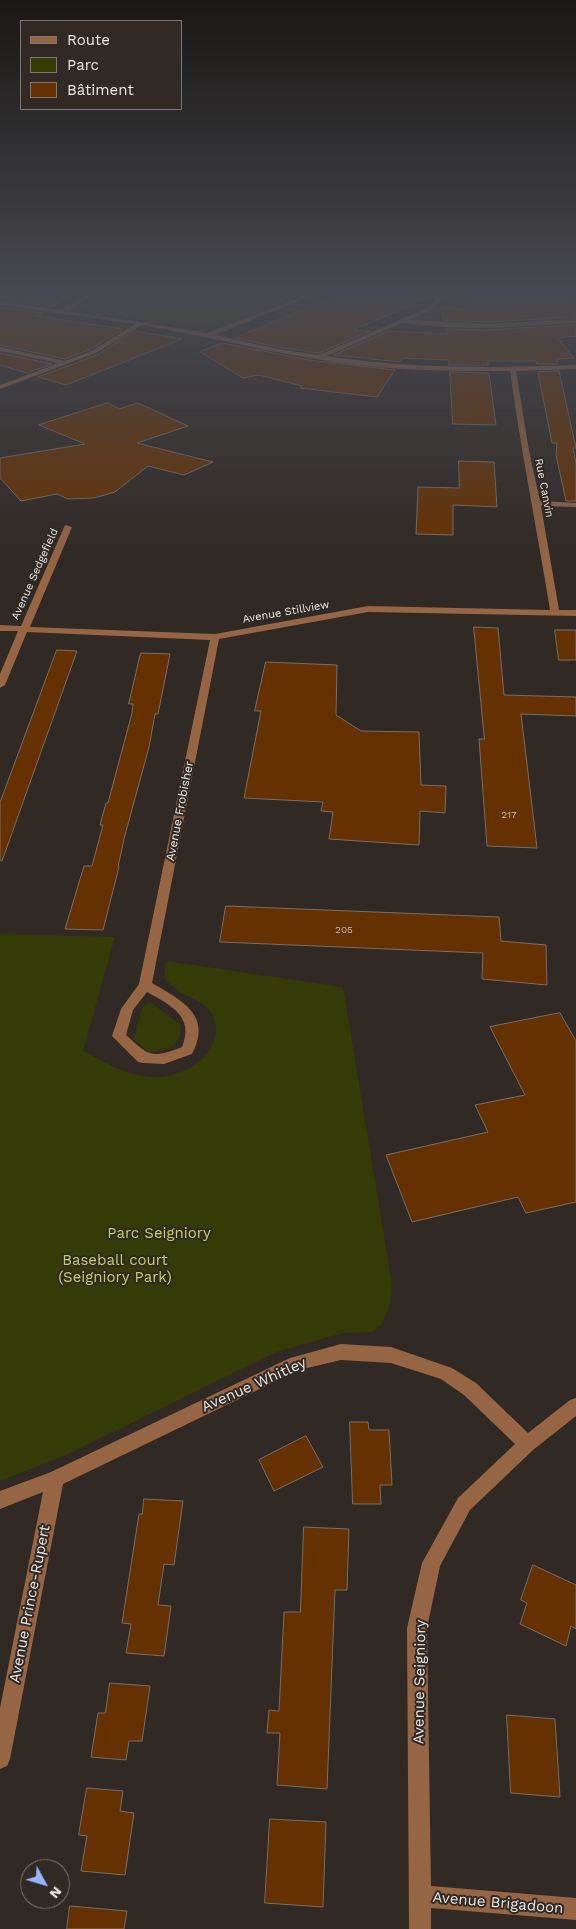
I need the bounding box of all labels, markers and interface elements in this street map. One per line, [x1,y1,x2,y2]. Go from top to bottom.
legend [20,20,182,110]
text: Route [67,31,110,49]
text: Parc [67,56,99,74]
text: Bâtiment [67,81,134,99]
street label: Rue Canvin [532,457,556,519]
street label: Avenue Sedgefield [9,526,61,622]
street label: Avenue Stillview [242,598,330,626]
street label: Avenue Frobisher [163,760,197,862]
house number: 217 [501,809,517,821]
house number: 205 [335,924,353,936]
park label: Parc Seigniory [107,1225,211,1243]
park label: Baseball court (Seigniory Park) [58,1252,172,1287]
street label: Avenue Whitley [199,1354,309,1416]
street label: Avenue Prince-Rupert [6,1524,54,1684]
street label: Avenue Seigniory [410,1620,430,1744]
north arrow [20,1859,70,1909]
text: N [46,1884,65,1902]
street label: Avenue Brigadoon [432,1888,564,1918]

